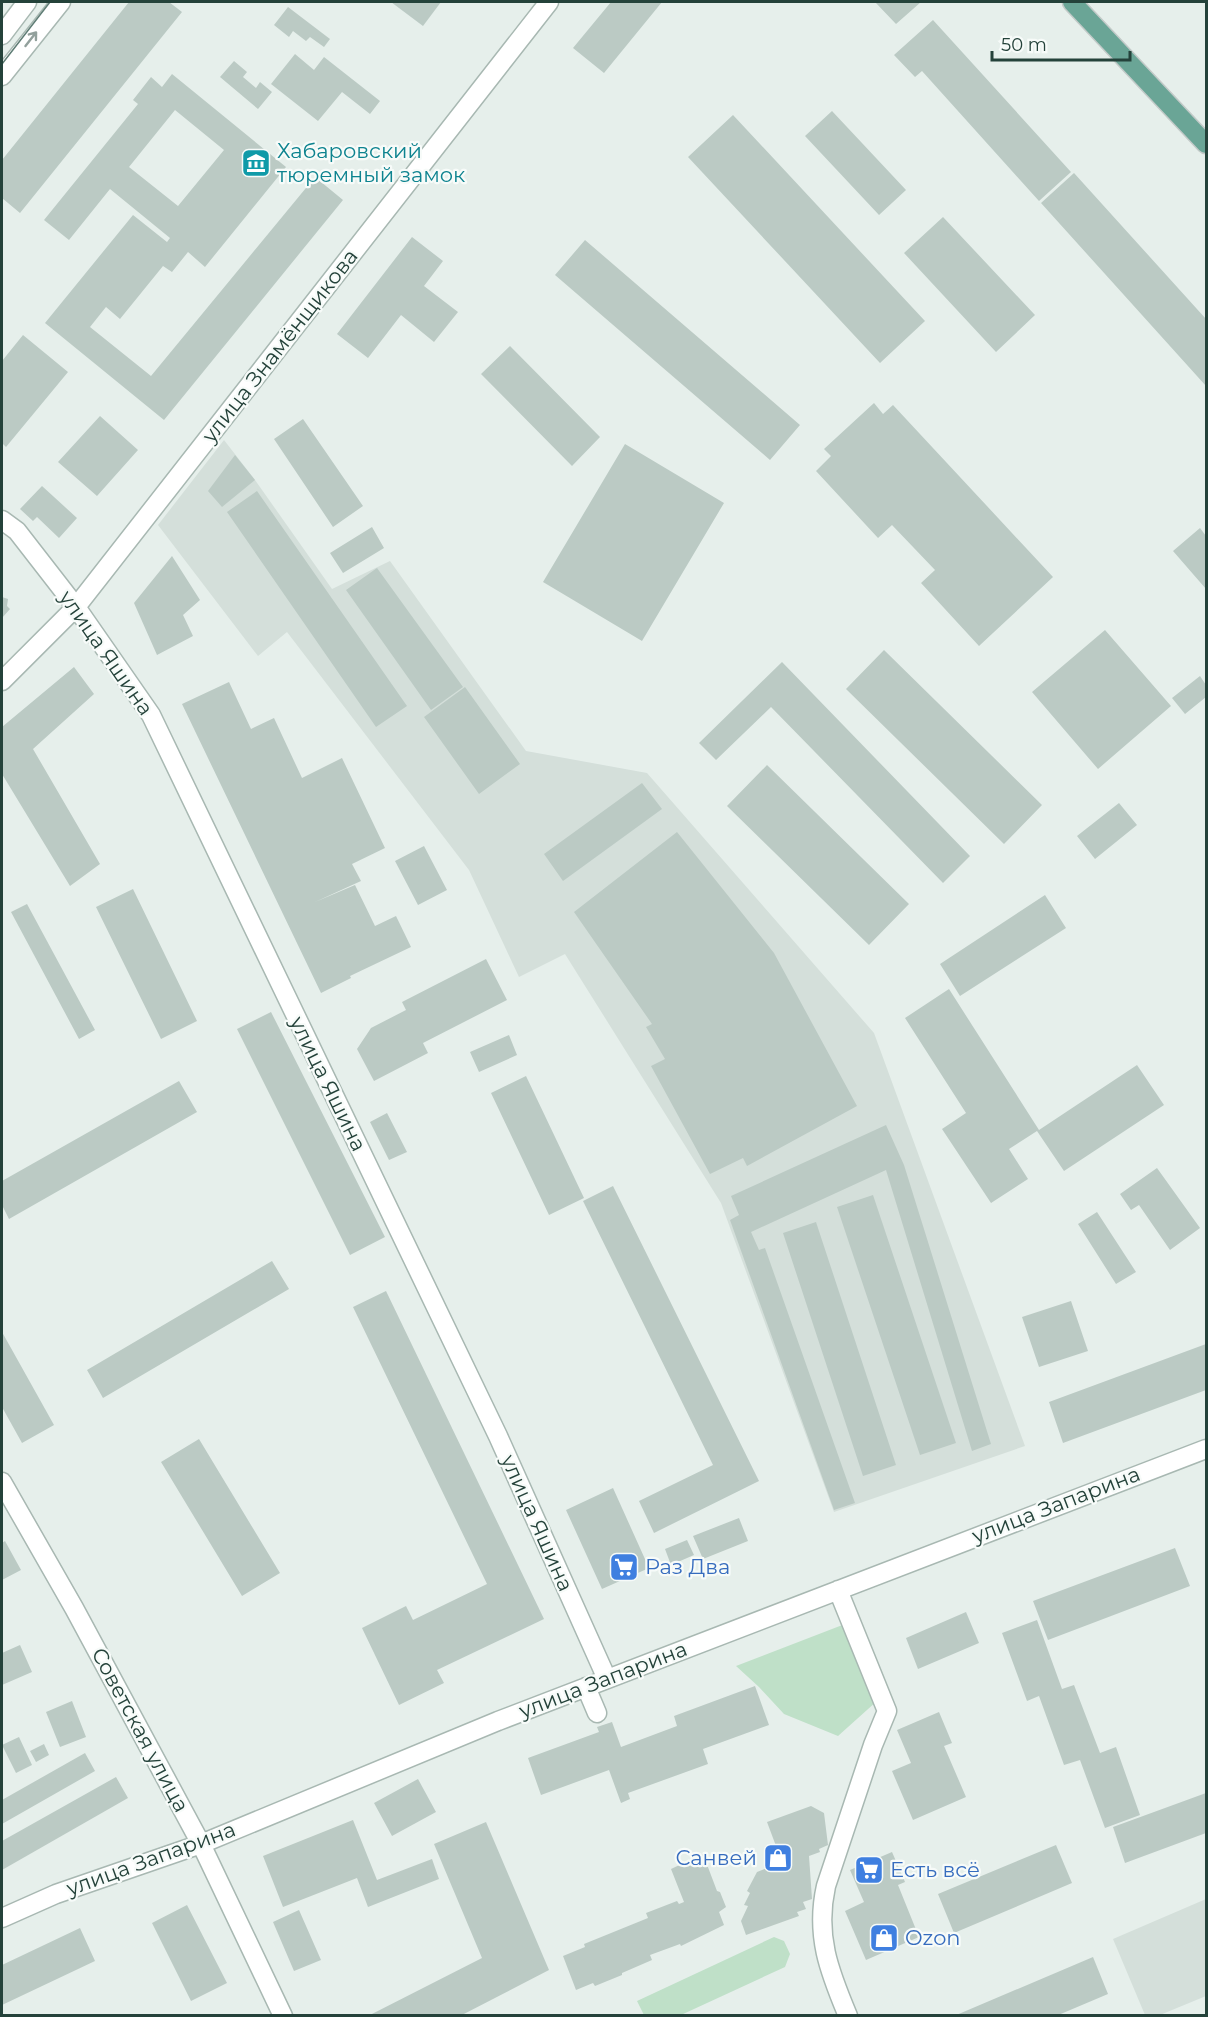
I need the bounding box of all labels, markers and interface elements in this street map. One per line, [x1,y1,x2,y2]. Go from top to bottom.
scale bar [992,24,1130,62]
one-way arrow [25,31,38,47]
text: 50 m [1001,34,1047,56]
place label: Хабаровский тюремный замок [277,138,465,187]
museum icon: Хабаровский тюремный замок [240,147,272,179]
street label: улица Знамёнщикова [196,244,363,448]
street label: улица Яшина [53,585,159,720]
street label: улица Яшина [285,1011,372,1155]
street label: улица Яшина [496,1450,579,1595]
street label: улица Запарина [967,1461,1143,1548]
supermarket icon: Раз Два [608,1551,640,1583]
place label: Раз Два [645,1554,730,1579]
street label: улица Запарина [514,1636,690,1723]
street label: Советская улица [87,1643,194,1816]
street label: улица Запарина [62,1816,239,1901]
shop icon: Санвей [762,1842,794,1874]
place label: Санвей [676,1845,757,1870]
supermarket icon: Есть всё [853,1854,885,1886]
place label: Есть всё [890,1857,980,1882]
shop icon: Ozon [868,1922,900,1954]
place label: Ozon [905,1925,961,1950]

